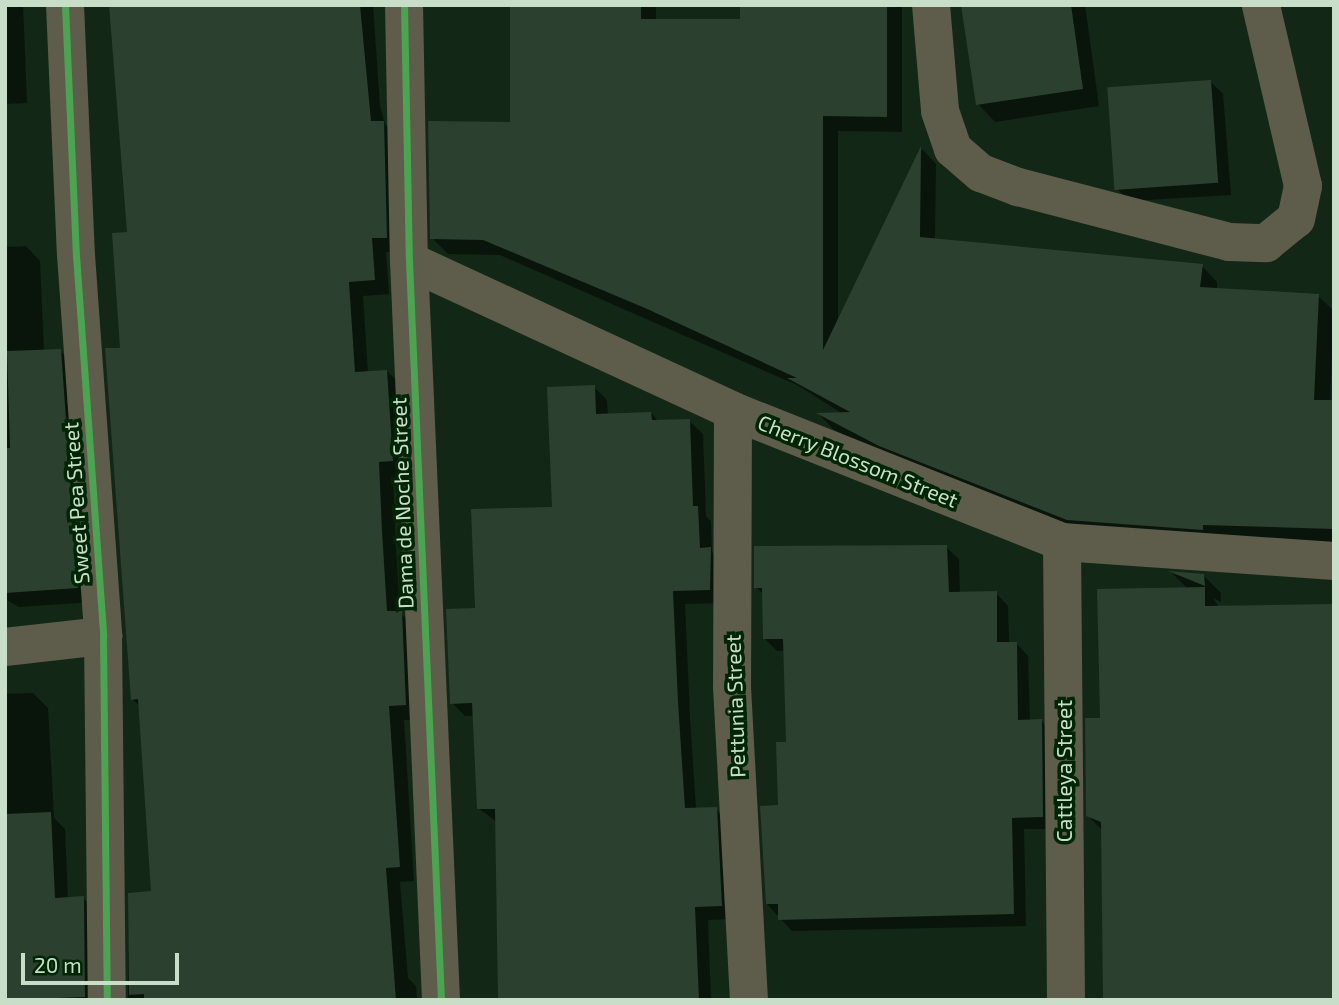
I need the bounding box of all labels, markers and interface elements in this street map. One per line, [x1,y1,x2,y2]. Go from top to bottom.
street label: Dama de Noche Street [386,397,418,609]
street label: Cherry Blossom Street [754,409,962,513]
street label: Sweet Pea Street [58,421,94,585]
street label: Pettunia Street [720,634,750,778]
street label: Cattleya Street [1051,700,1077,842]
scale bar [24,939,182,983]
text: 20 m [34,952,82,977]

